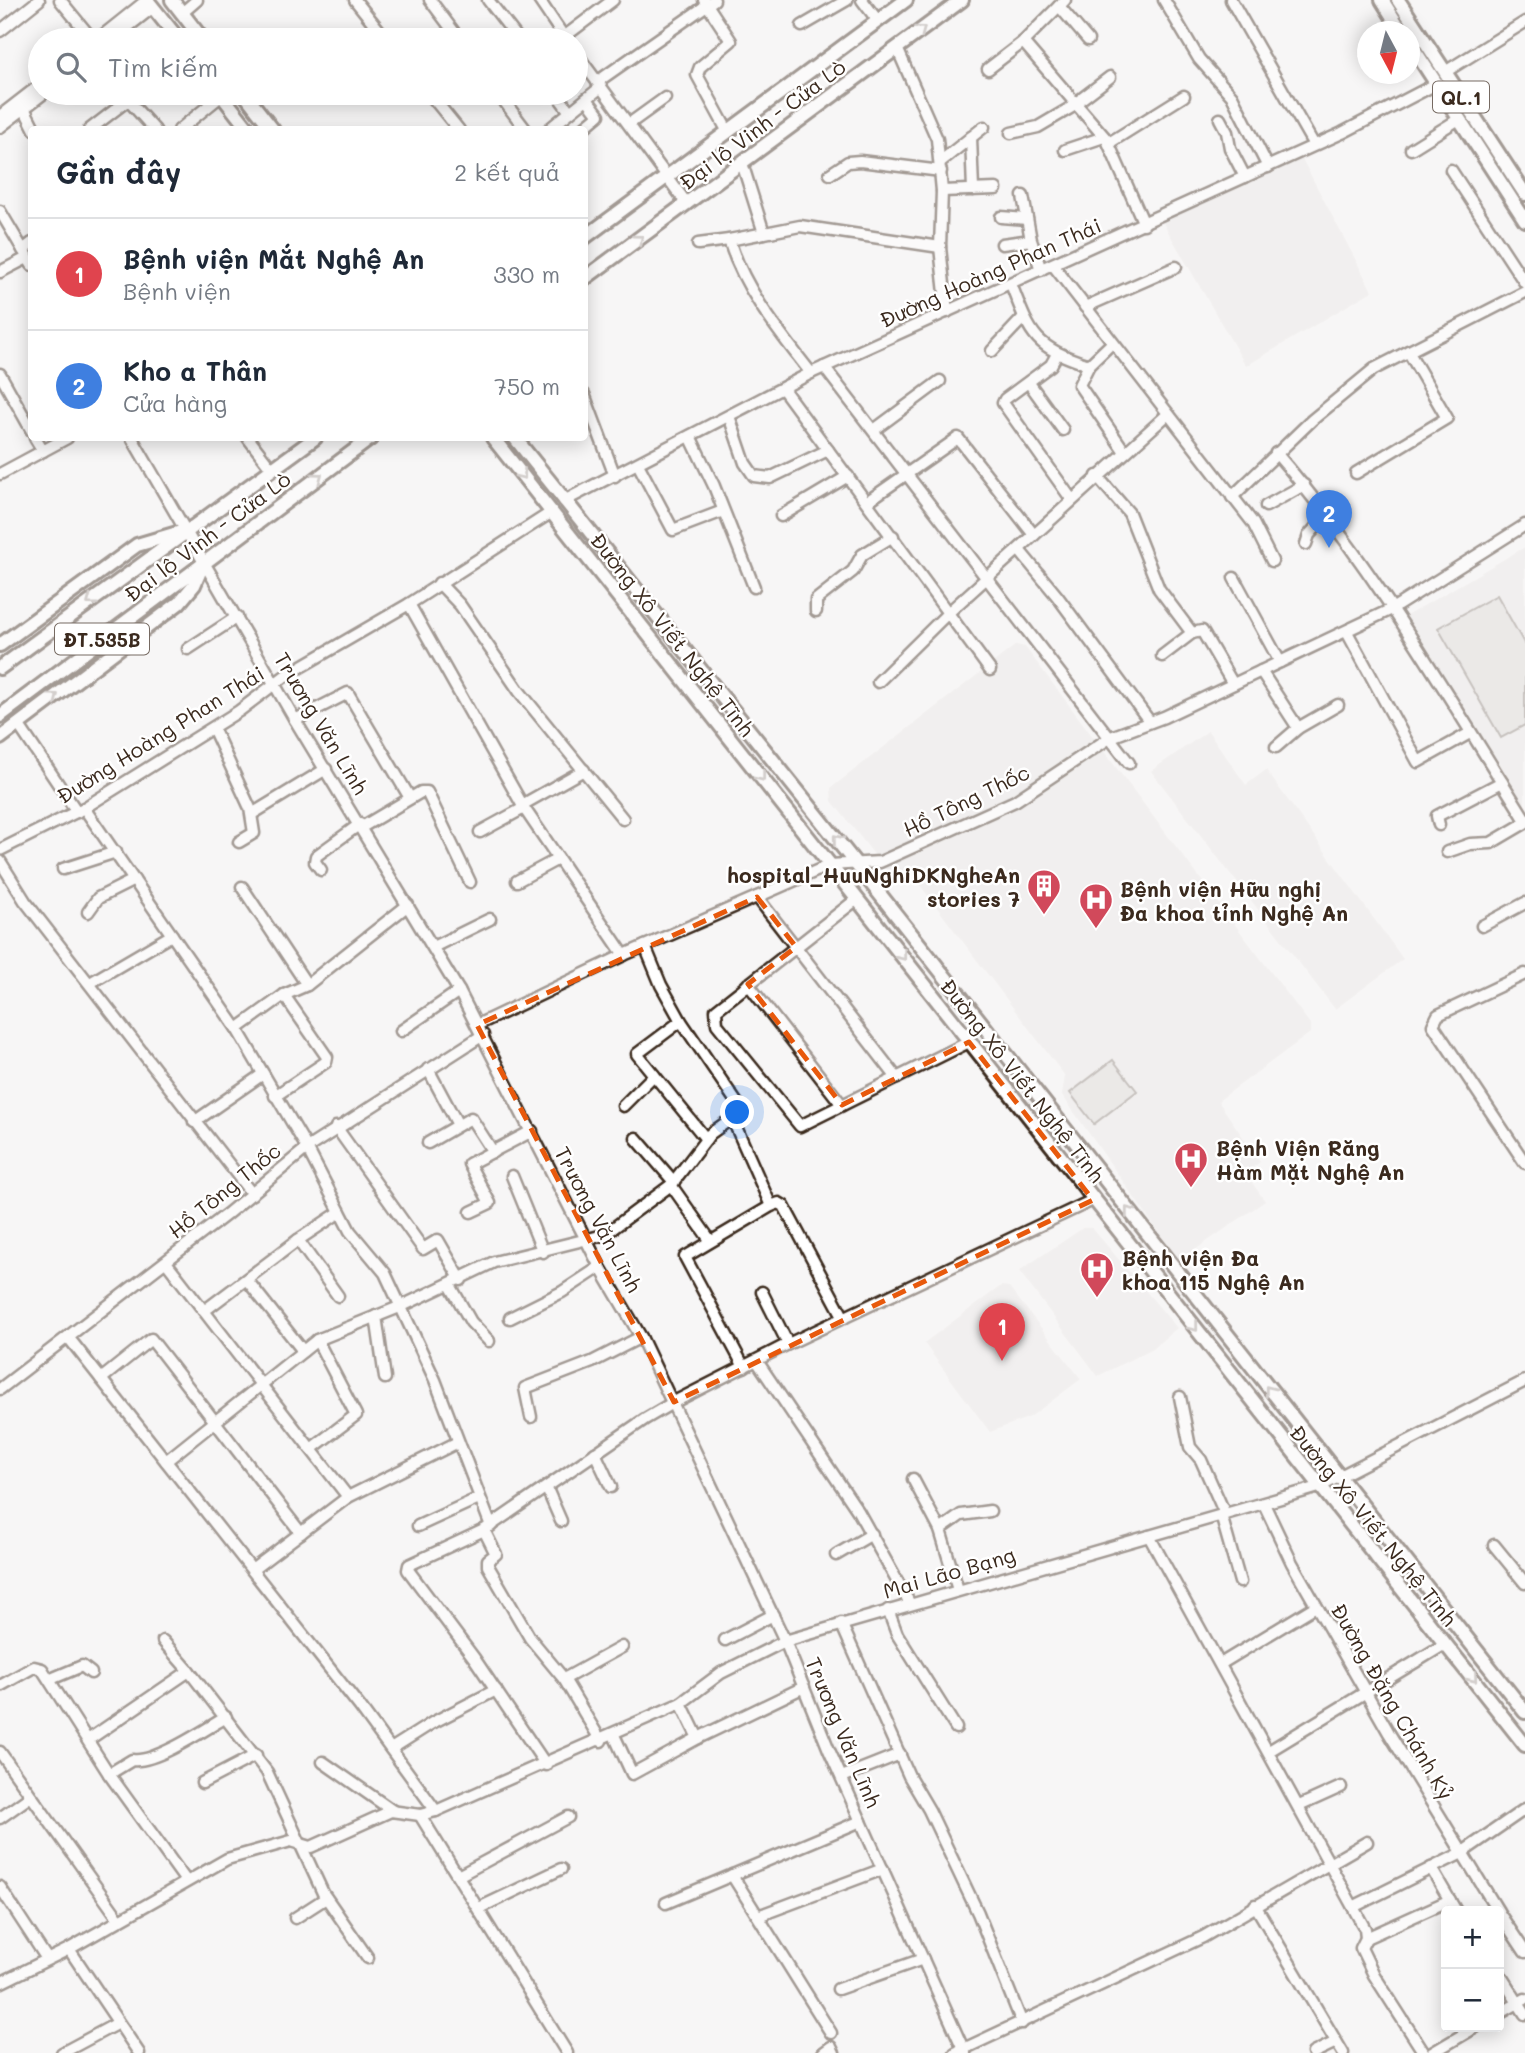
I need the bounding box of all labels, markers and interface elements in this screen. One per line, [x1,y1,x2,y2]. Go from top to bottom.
north arrow [1357,21,1420,84]
one-way arrow [913,26,926,39]
search box [28,28,588,105]
icon: search [52,48,90,86]
text: Tìm kiếm [108,50,218,84]
street label: Đại lộ Vinh - Cửa Lò [673,53,851,195]
road number: QL.1 [1433,82,1489,113]
text: Gần đây [56,152,181,192]
text: 2 kết quả [454,157,560,187]
street label: Đường Hoàng Phan Thái [875,211,1105,333]
one-way arrow [632,234,644,247]
text: Bệnh viện Mắt Nghệ An [123,242,424,276]
text: 1 [74,259,84,289]
text: 330 m [493,259,560,289]
text: Bệnh viện [123,276,231,306]
text: Kho a Thân [123,354,267,388]
text: 2 [73,371,85,401]
text: 750 m [494,371,560,401]
text: Cửa hàng [123,388,227,418]
street label: Đại lộ Vinh - Cửa Lò [118,465,296,607]
one-way arrow [514,467,527,479]
one-way arrow [310,472,323,485]
pin: 2 [1306,490,1352,548]
street label: Đường Xô Viết Nghệ Tĩnh [585,527,761,741]
one-way arrow [86,593,98,605]
road number: ĐT.535B [55,624,149,654]
street label: Trương Văn Lĩnh [269,647,375,799]
street label: Đường Hoàng Phan Thái [51,659,269,809]
one-way arrow [47,692,59,705]
street label: Hồ Tông Thốc [898,758,1034,842]
one-way arrow [753,769,765,782]
one-way arrow [832,835,845,847]
place label: hospital_HuuNghiDKNgheAn stories 7 [727,861,1020,912]
building icon: hospital_HuuNghiDKNgheAn stories 7 [1025,867,1063,916]
place label: Bệnh viện Hữu nghị Đa khoa tỉnh Nghệ An [1120,875,1348,926]
hospital icon: Bệnh viện Hữu nghị Đa khoa tỉnh Nghệ An [1077,881,1115,930]
one-way arrow [893,948,906,961]
street label: Đường Xô Viết Nghệ Tĩnh [935,973,1111,1187]
your location [720,1095,754,1129]
place label: Bệnh Viện Răng Hàm Mặt Nghệ An [1216,1134,1404,1185]
street label: Hồ Tông Thốc [162,1136,286,1244]
hospital icon: Bệnh Viện Răng Hàm Mặt Nghệ An [1172,1140,1210,1189]
street label: Trương Văn Lĩnh [549,1142,649,1296]
one-way arrow [1124,1206,1137,1218]
place label: Bệnh viện Đa khoa 115 Nghệ An [1122,1244,1305,1295]
hospital icon: Bệnh viện Đa khoa 115 Nghệ An [1078,1250,1116,1299]
pin: 1 [979,1303,1025,1361]
one-way arrow [1186,1320,1199,1332]
one-way arrow [1265,1385,1278,1397]
street label: Đường Xô Viết Nghệ Tĩnh [1284,1419,1464,1631]
street label: Mai Lão Bạng [880,1540,1018,1604]
street label: Đường Đặng Chánh Kỷ [1326,1598,1460,1804]
street label: Trương Văn Lĩnh [800,1653,888,1811]
one-way arrow [1464,1671,1477,1683]
map controls [1441,1906,1504,2032]
button: + [1441,1906,1504,1969]
button: − [1441,1969,1504,2032]

